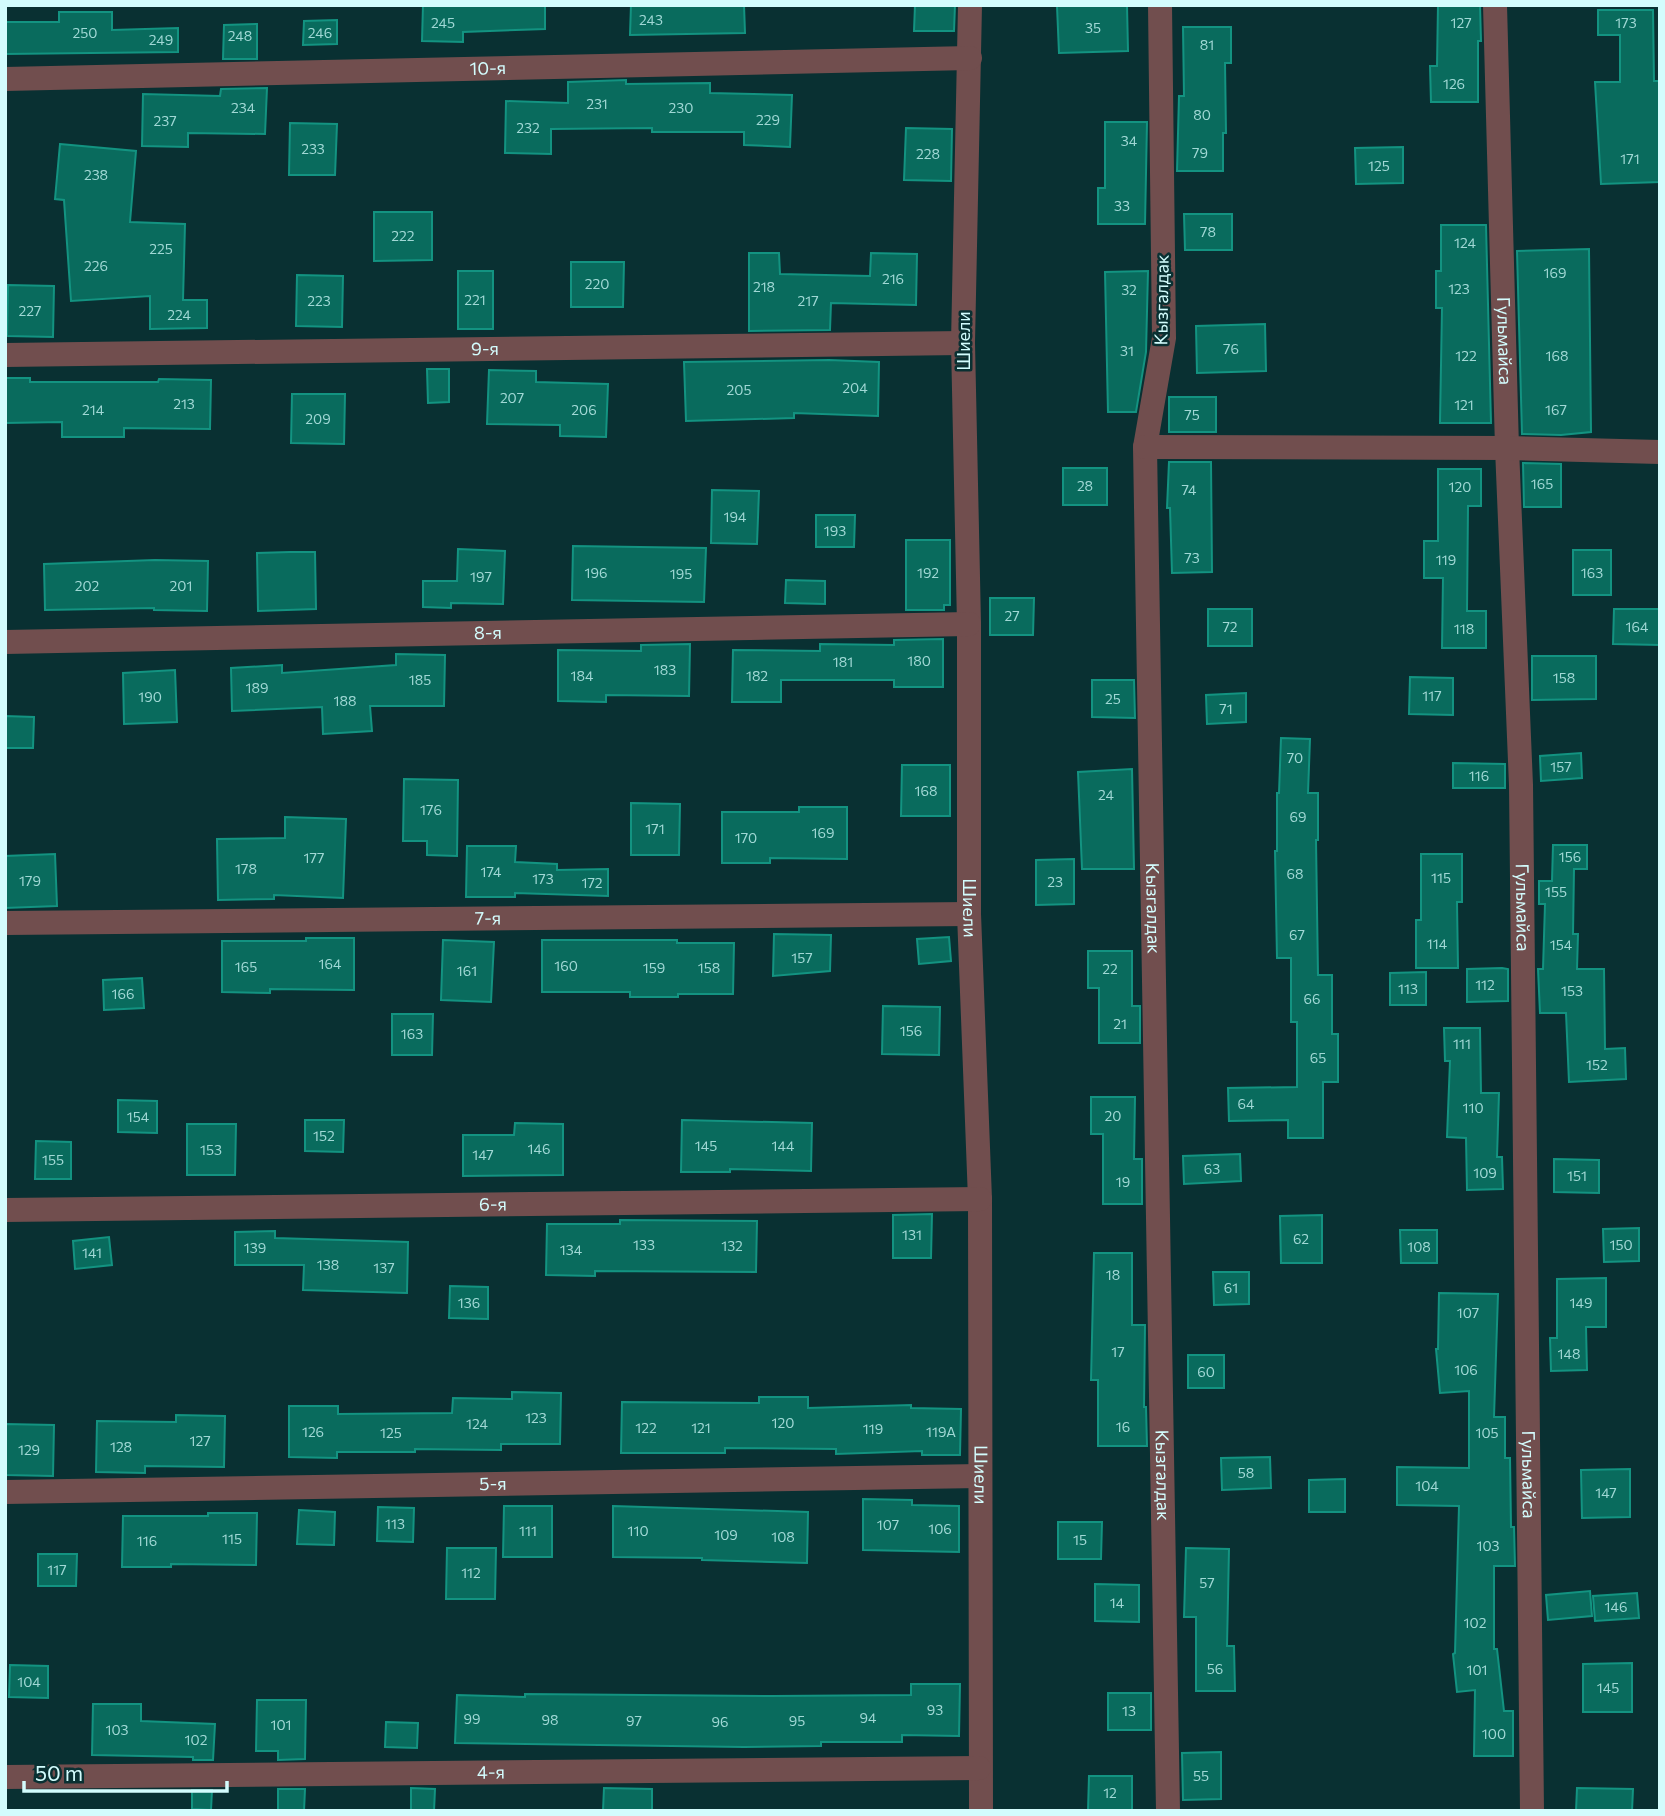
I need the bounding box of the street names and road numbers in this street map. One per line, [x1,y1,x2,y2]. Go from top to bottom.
street label: 10-я [469,56,506,79]
street label: Кызгалдак [1149,254,1173,346]
street label: Гульмайса [1493,296,1517,385]
street label: Шиели [952,311,974,371]
street label: 9-я [471,337,499,359]
street label: 8-я [474,621,502,643]
street label: Кызгалдак [1142,863,1166,954]
street label: Гульмайса [1512,863,1535,952]
street label: Шиели [959,878,982,938]
street label: 7-я [475,906,501,929]
street label: 6-я [479,1192,507,1215]
street label: Кызгалдак [1152,1429,1175,1521]
street label: Гульмайса [1518,1430,1541,1519]
street label: Шиели [970,1445,992,1504]
street label: 5-я [479,1472,507,1494]
street label: 4-я [477,1760,505,1783]

